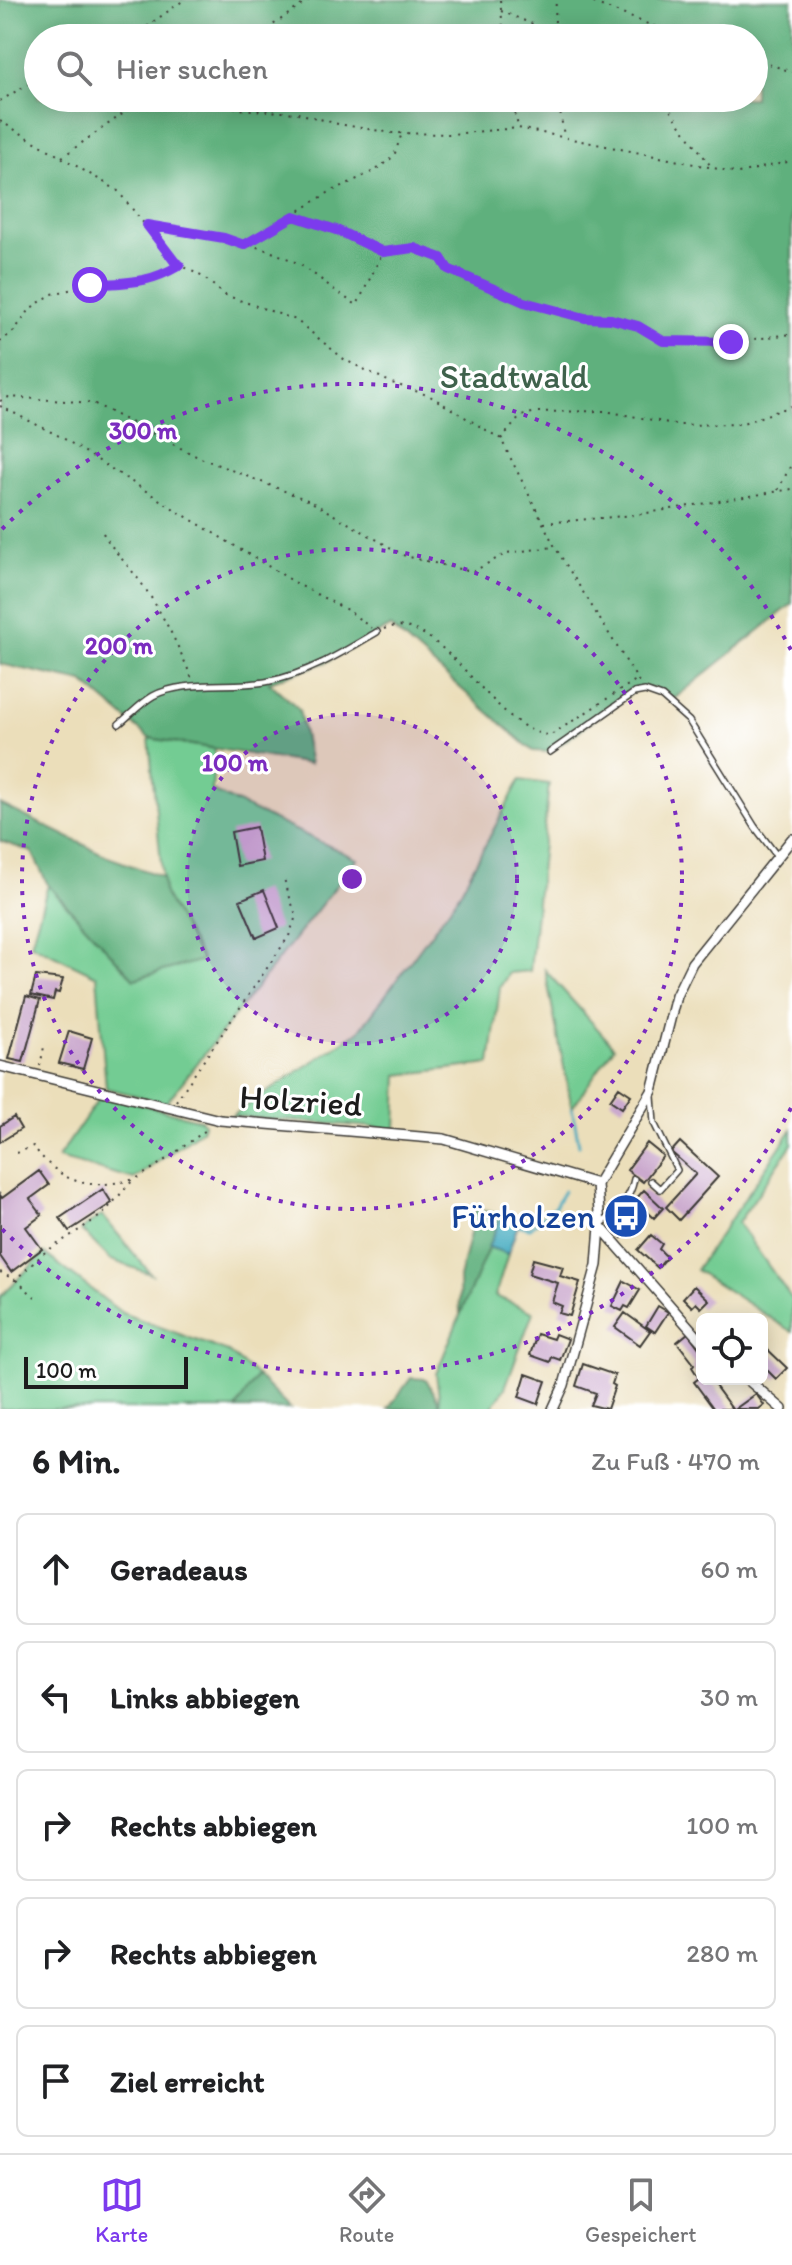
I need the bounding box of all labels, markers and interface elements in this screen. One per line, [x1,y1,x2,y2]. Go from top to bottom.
search box [24,24,768,112]
icon: search [52,46,96,90]
text: Hier suchen [116,50,268,87]
route start [72,267,108,303]
route end [713,324,749,360]
park label: Stadtwald [440,356,589,397]
text: 300 m [109,416,178,445]
text: 200 m [85,631,154,660]
text: 100 m [202,748,269,777]
centre of rings [338,865,366,893]
street label: Holzried [238,1076,364,1125]
bus stop icon: Fürholzen [602,1192,650,1240]
place label: Fürholzen [451,1196,595,1237]
map controls [696,1313,768,1385]
button: locate [696,1313,768,1385]
scale bar [24,1353,188,1389]
text: 100 m [36,1357,97,1384]
text: 6 Min. [32,1441,121,1482]
text: Zu Fuß · 470 m [591,1445,760,1477]
icon: ahead [34,1547,78,1591]
text: Geradeaus [110,1551,248,1588]
text: 60 m [701,1553,758,1585]
icon: left [34,1675,78,1719]
text: Links abbiegen [110,1679,300,1716]
text: 30 m [700,1681,758,1713]
icon: right [34,1803,78,1847]
text: Rechts abbiegen [110,1807,317,1844]
text: 100 m [686,1809,758,1841]
icon: right [34,1931,78,1975]
text: Rechts abbiegen [110,1935,317,1972]
text: 280 m [686,1937,758,1969]
icon: arrive [34,2059,78,2103]
text: Ziel erreicht [110,2063,265,2100]
tab: Karte [95,2173,148,2248]
tab: Route [339,2173,394,2248]
tab: Gespeichert [585,2173,697,2248]

